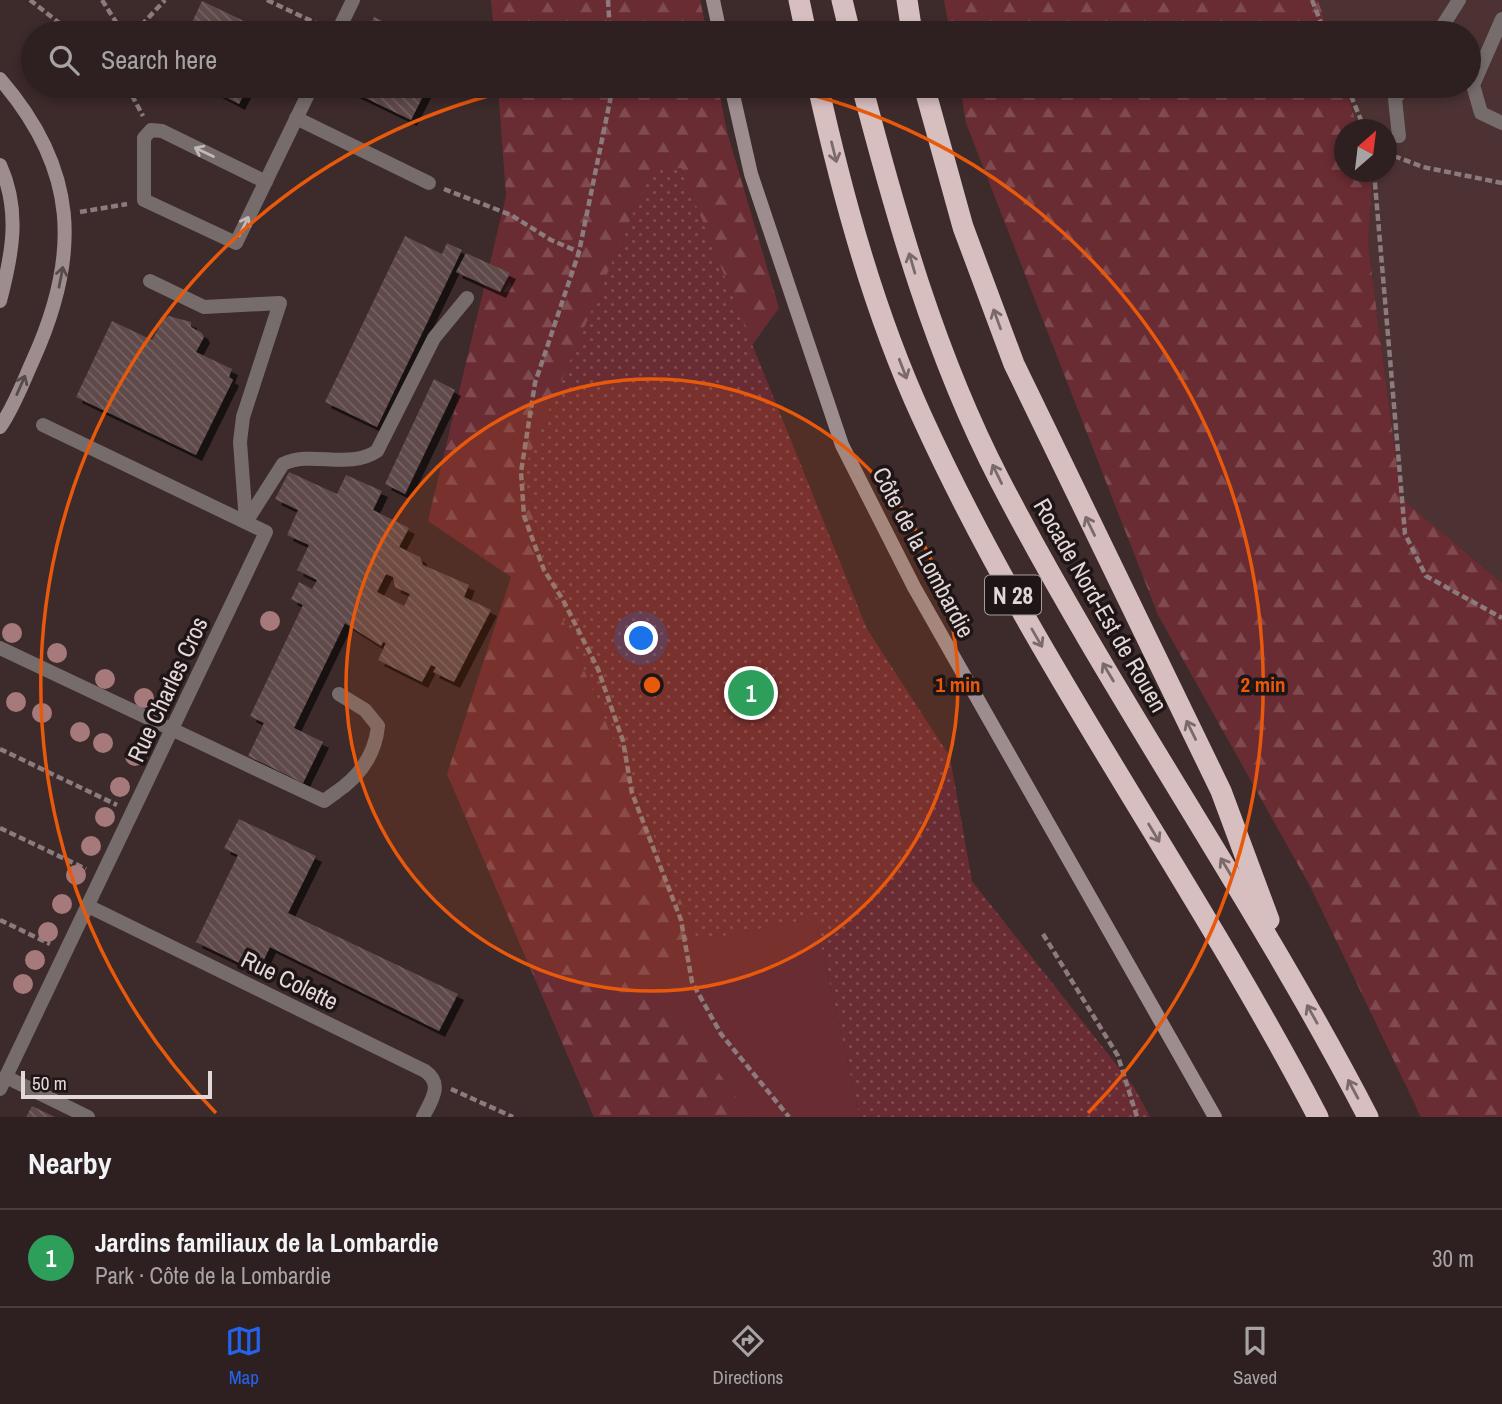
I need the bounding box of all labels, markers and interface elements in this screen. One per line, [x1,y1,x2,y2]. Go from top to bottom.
search box [21,21,1481,98]
icon: search [45,41,83,79]
text: Search here [101,42,217,77]
north arrow [1334,119,1397,182]
one-way arrow [828,141,841,163]
one-way arrow [194,144,215,158]
one-way arrow [238,216,252,237]
one-way arrow [904,253,917,275]
one-way arrow [55,266,68,289]
one-way arrow [990,308,1002,330]
one-way arrow [897,357,910,379]
one-way arrow [15,375,28,396]
street label: Côte de la Lombardie [865,461,983,643]
one-way arrow [989,464,1003,485]
street label: Rocade Nord-Est de Rouen [1027,492,1175,718]
one-way arrow [1083,516,1096,537]
road number: N 28 [985,576,1041,614]
street label: Rue Charles Cros [119,611,215,767]
your location [624,621,658,655]
one-way arrow [1030,627,1044,647]
one-way arrow [1101,663,1115,683]
pin: 1 [728,667,774,719]
text: 1 min [936,670,980,699]
text: 2 min [1241,670,1285,699]
centre of rings [640,673,664,697]
one-way arrow [1183,720,1197,741]
one-way arrow [1148,822,1162,842]
one-way arrow [1218,858,1232,878]
street label: Rue Colette [236,943,344,1017]
one-way arrow [1305,1004,1318,1025]
scale bar [21,1068,212,1100]
text: 50 m [32,1070,67,1096]
one-way arrow [1346,1079,1360,1099]
text: Nearby [28,1143,111,1183]
text: Jardins familiaux de la Lombardie [95,1225,439,1260]
text: 1 [46,1243,56,1274]
text: 30 m [1432,1243,1474,1274]
text: Park · Côte de la Lombardie [95,1260,331,1291]
tab: Map [225,1322,263,1390]
tab: Directions [712,1322,783,1390]
tab: Saved [1233,1322,1277,1390]

